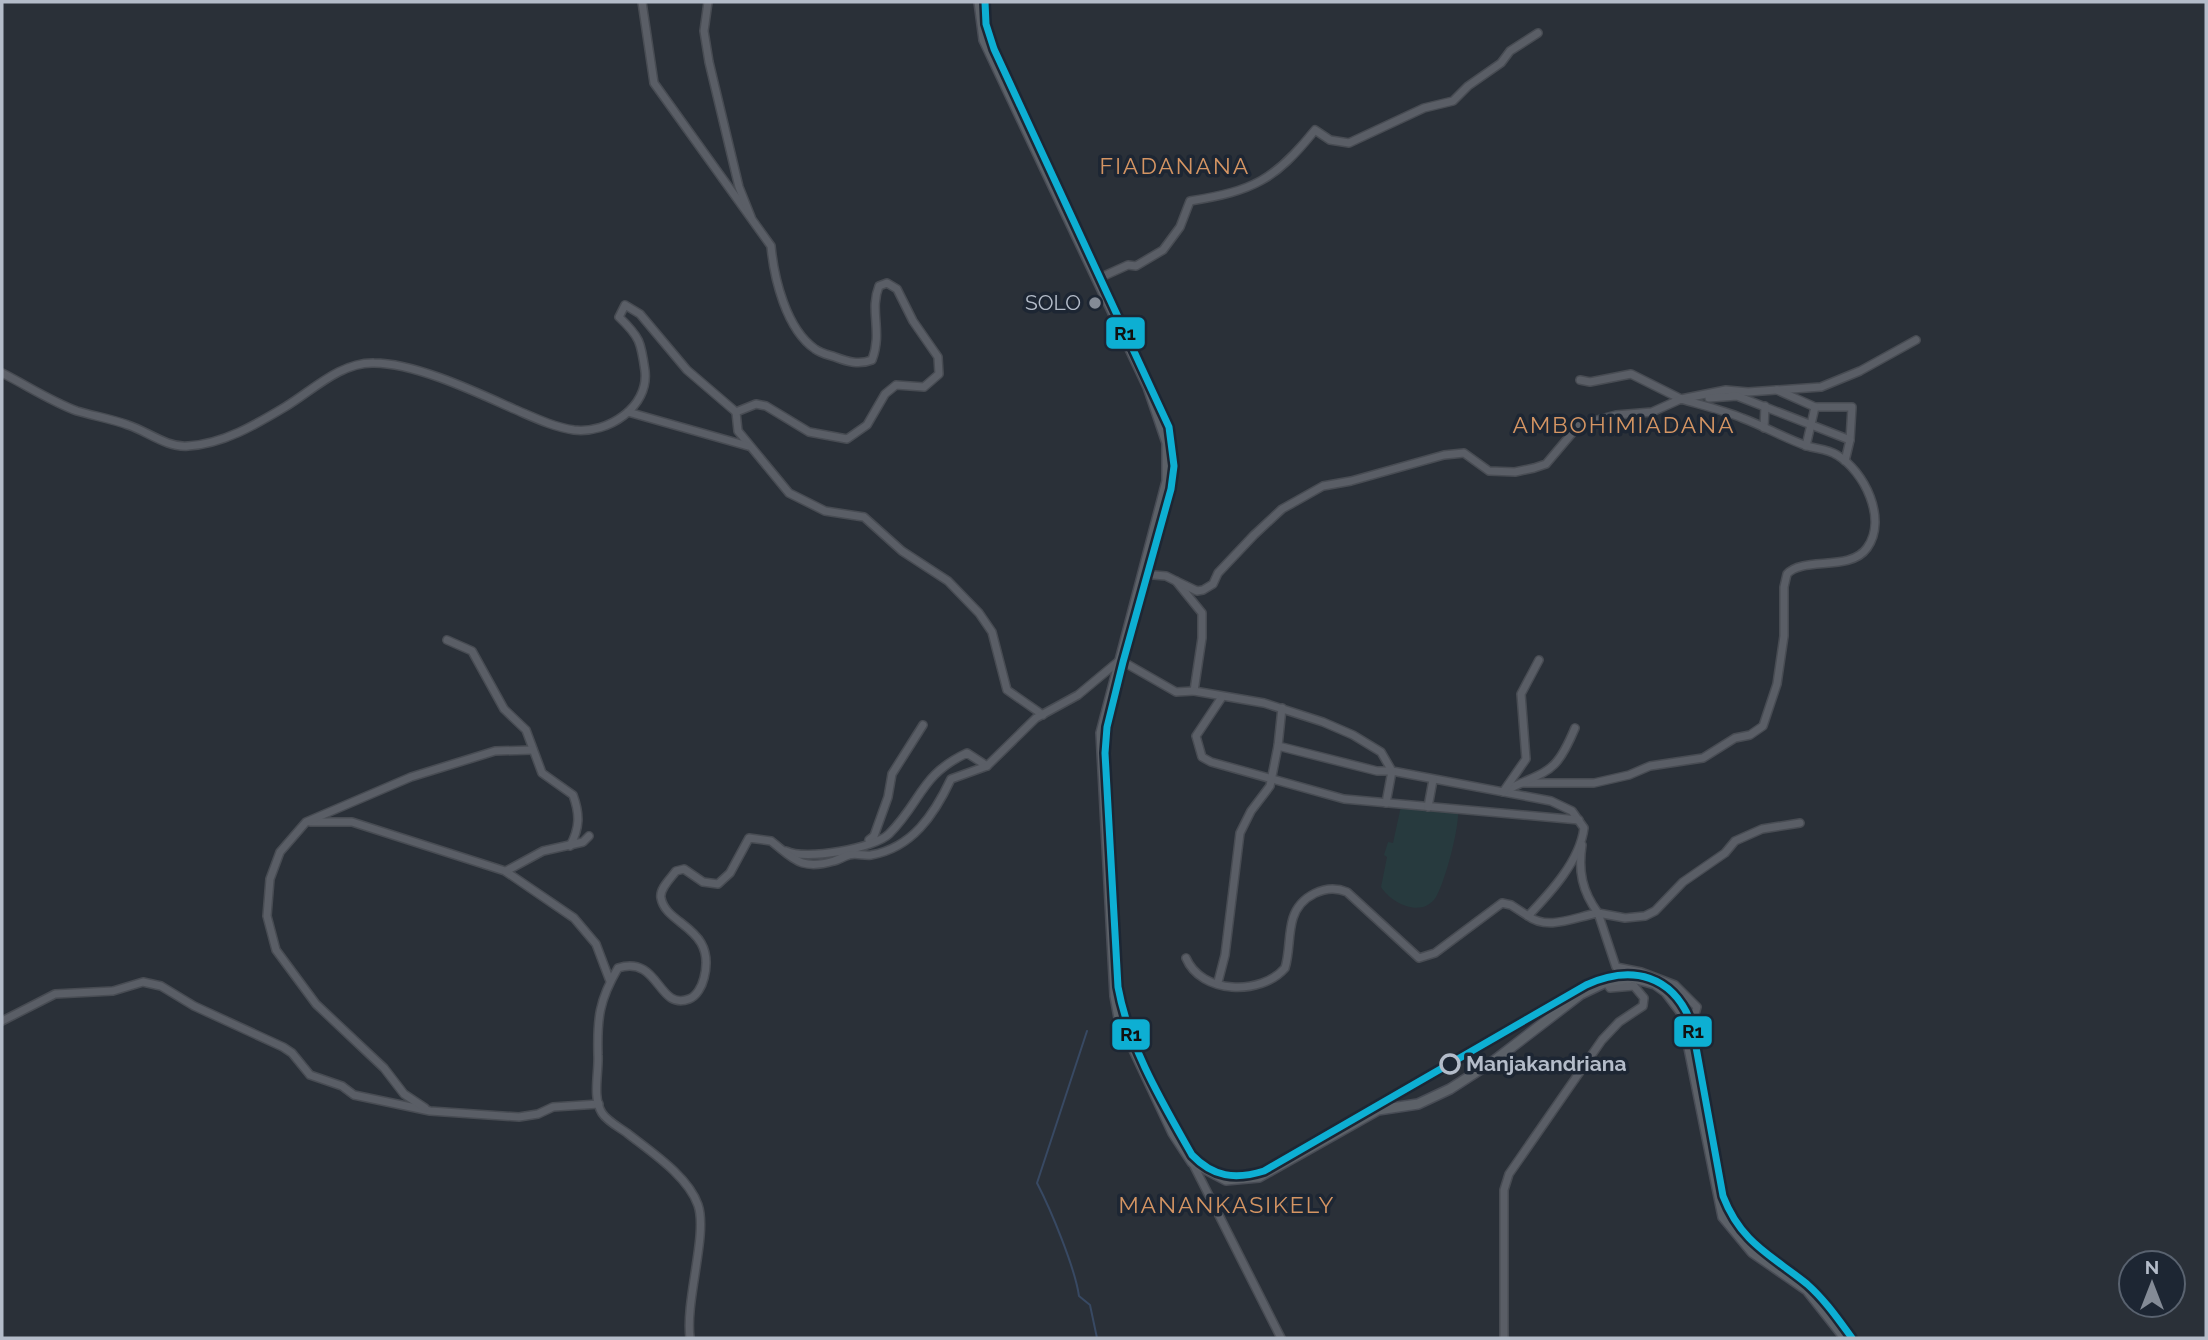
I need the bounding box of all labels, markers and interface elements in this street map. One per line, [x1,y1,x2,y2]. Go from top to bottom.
district label: FIADANANA [1100,152,1250,179]
place label: SOLO [1025,290,1081,315]
marker: SOLO [1087,295,1103,311]
line badge: R1 [1105,316,1146,350]
text: R1 [1114,322,1136,344]
district label: AMBOHIMIADANA [1512,411,1736,438]
line badge: R1 [1673,1015,1713,1048]
line badge: R1 [1111,1018,1151,1051]
text: R1 [1682,1020,1704,1042]
text: R1 [1120,1023,1142,1045]
place label: Manjakandriana [1466,1051,1626,1076]
marker: Manjakandriana [1440,1054,1460,1074]
district label: MANANKASIKELY [1118,1191,1336,1218]
north arrow [2117,1249,2187,1319]
text: N [2145,1256,2159,1278]

